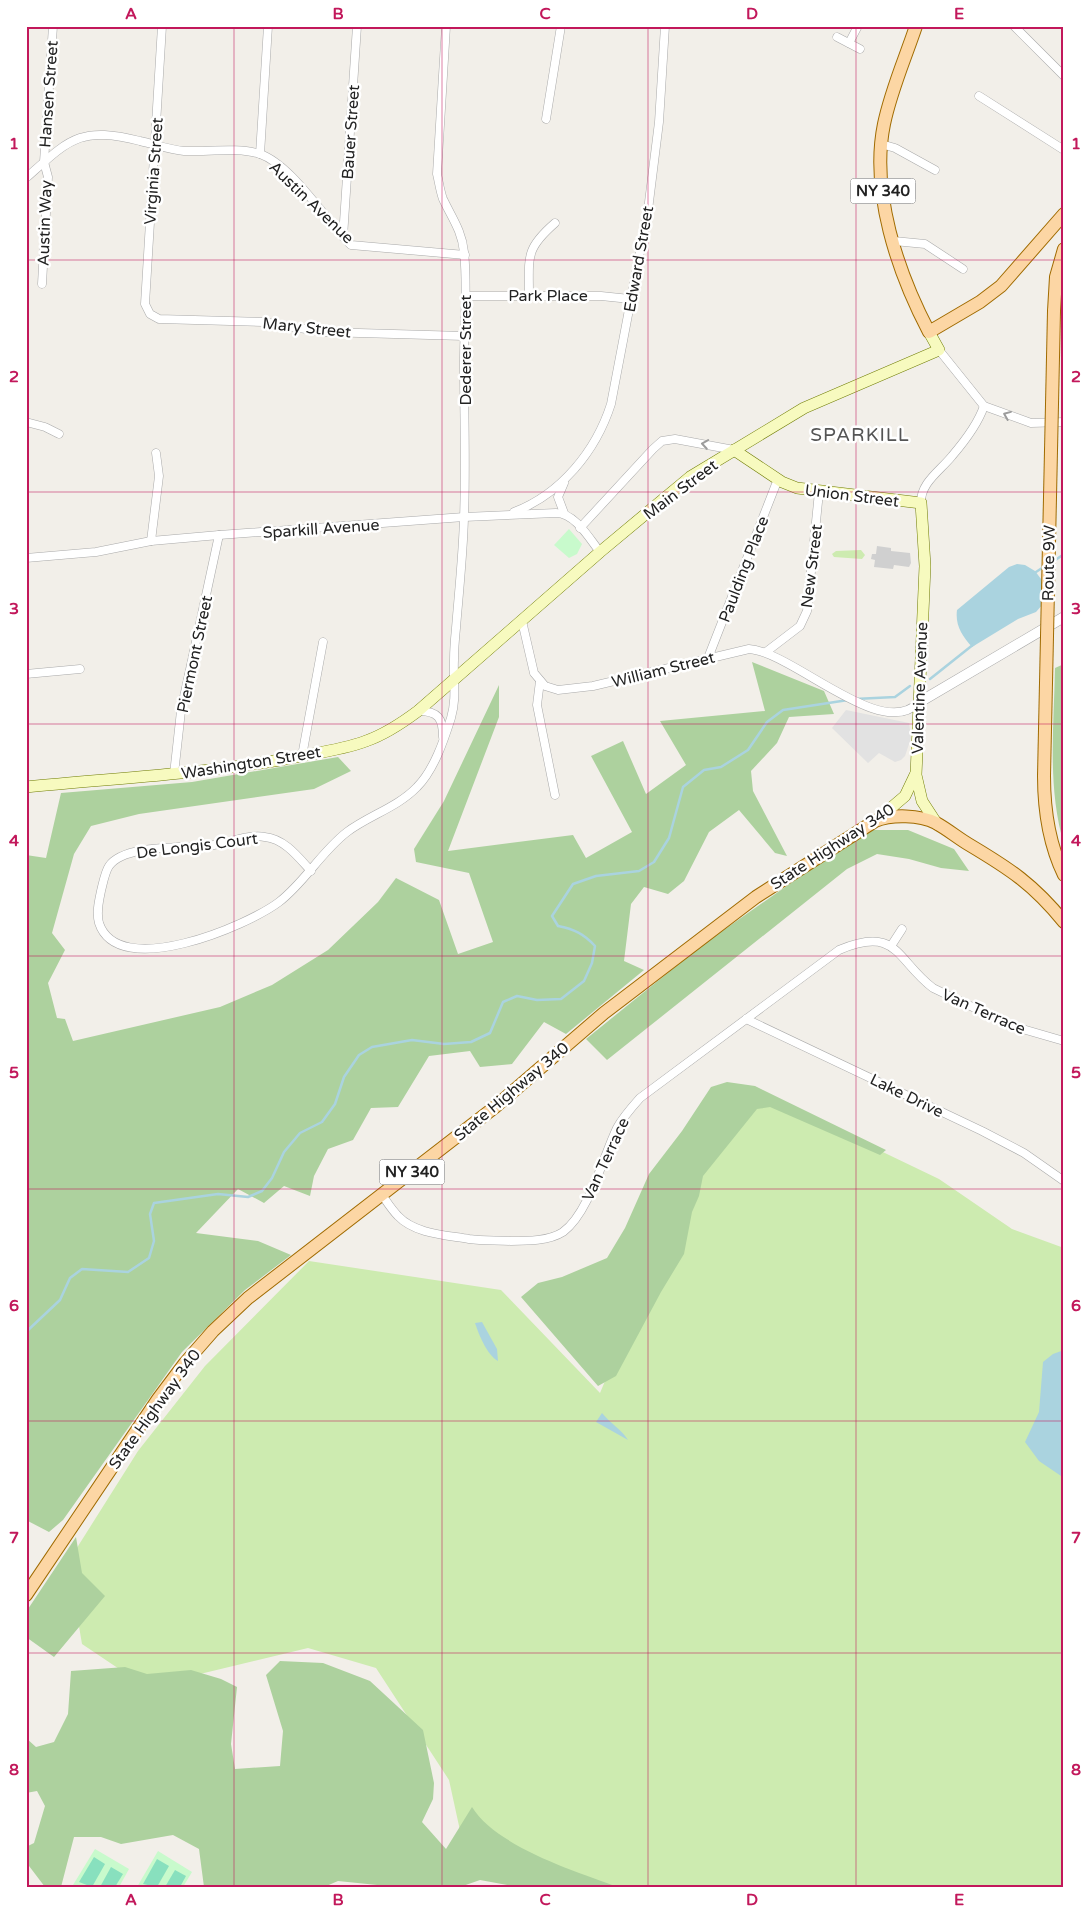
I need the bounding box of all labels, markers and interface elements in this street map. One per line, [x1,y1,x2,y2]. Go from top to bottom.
text: A [125,4,137,24]
text: B [332,4,344,24]
text: C [539,4,551,24]
text: D [746,4,758,24]
text: E [954,4,964,24]
street label: Hansen Street [35,40,63,148]
street label: Bauer Street [338,84,364,180]
street label: Virginia Street [140,117,168,225]
text: 1 [9,134,19,154]
text: 1 [1071,134,1081,154]
street label: Austin Avenue [265,157,358,248]
road number: NY 340 [850,178,916,204]
street label: Austin Way [34,179,57,266]
street label: Edward Street [620,204,658,314]
street label: Park Place [508,286,588,306]
street label: Dederer Street [456,295,476,405]
street label: Mary Street [262,313,352,343]
text: 2 [9,367,19,387]
text: 2 [1071,367,1081,387]
one-way arrow [1003,411,1012,422]
district label: SPARKILL [810,424,910,446]
one-way arrow [700,439,709,449]
street label: Main Street [639,455,722,524]
street label: Union Street [804,480,900,512]
street label: Paulding Place [714,513,773,625]
street label: Sparkill Avenue [262,515,380,543]
street label: New Street [797,523,827,609]
street label: Route 9W [1038,525,1060,601]
street label: Piermont Street [173,594,217,715]
text: 3 [9,599,19,619]
text: 3 [1071,599,1081,619]
street label: Valentine Avenue [908,622,932,754]
street label: William Street [610,648,717,692]
street label: Washington Street [180,742,322,784]
street label: State Highway 340 [767,799,898,894]
street label: De Longis Court [135,829,259,863]
text: 4 [9,831,19,851]
text: 4 [1071,831,1081,851]
street label: Van Terrace [939,985,1029,1039]
street label: State Highway 340 [450,1038,573,1146]
text: 5 [9,1063,19,1083]
text: 5 [1071,1063,1081,1083]
street label: Lake Drive [866,1070,947,1122]
street label: Van Terrace [578,1115,634,1204]
road number: NY 340 [380,1160,444,1184]
text: 6 [9,1296,19,1316]
text: 6 [1071,1296,1081,1316]
street label: State Highway 340 [105,1346,205,1474]
text: 7 [9,1528,19,1548]
text: 7 [1071,1528,1081,1548]
text: 8 [9,1760,19,1780]
text: 8 [1071,1760,1081,1780]
text: A [125,1890,137,1910]
text: B [332,1890,344,1910]
text: C [539,1890,551,1910]
text: D [746,1890,758,1910]
text: E [954,1890,964,1910]

